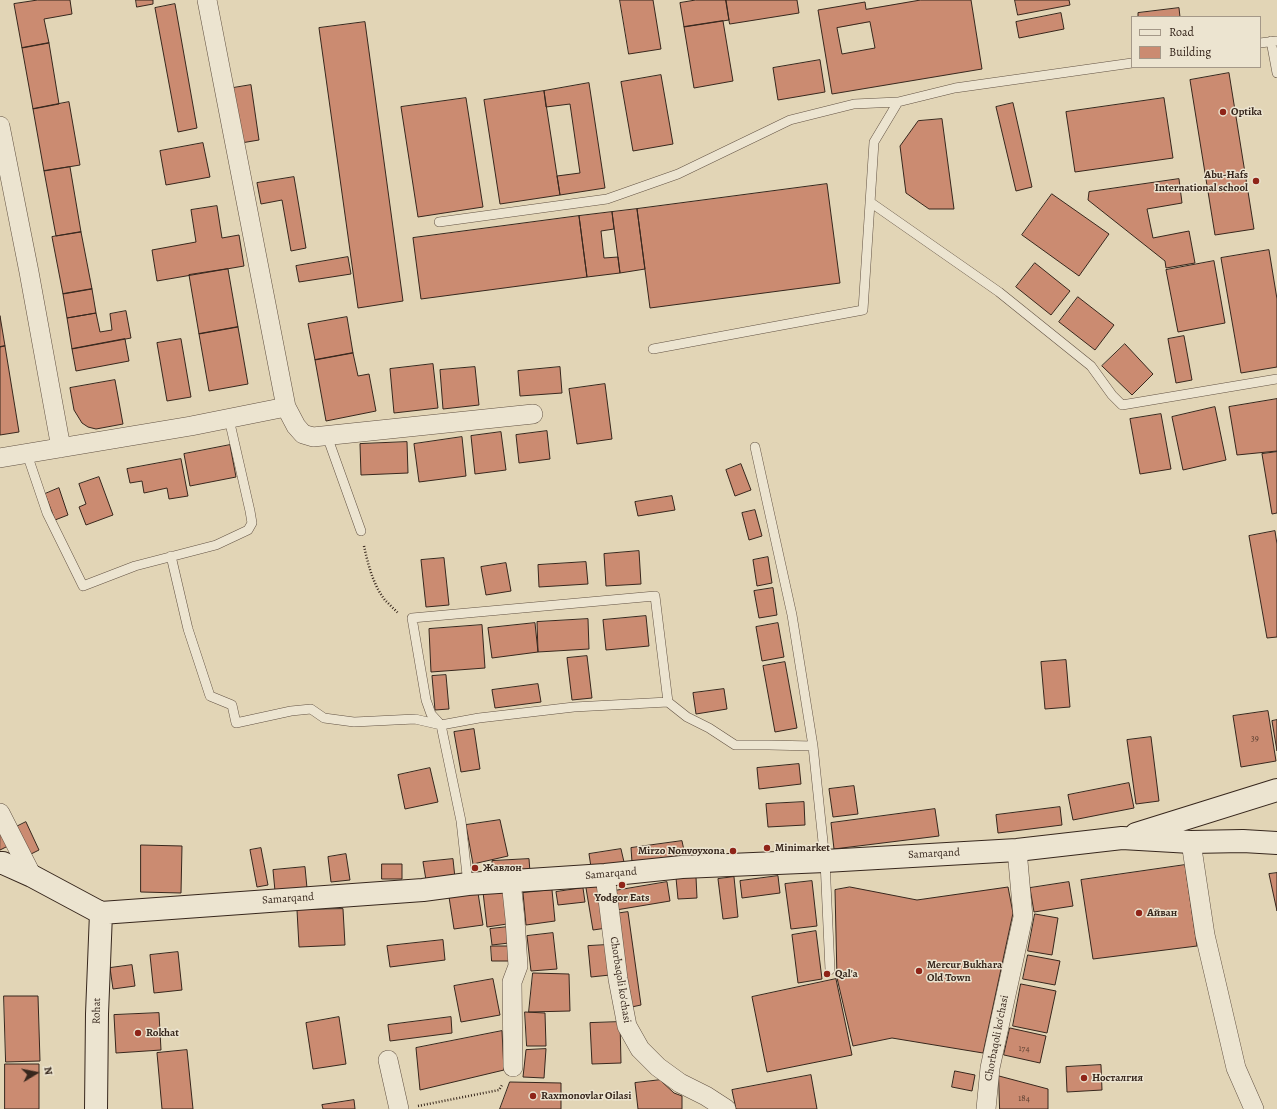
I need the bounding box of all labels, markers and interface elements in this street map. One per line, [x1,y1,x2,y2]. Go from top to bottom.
legend [1131,16,1261,68]
text: Road [1169,24,1194,40]
text: Building [1169,44,1211,60]
place label: Optika [1231,105,1262,119]
marker: Optika [1218,107,1228,117]
place label: Abu-Hafs International school [1155,168,1248,194]
marker: Abu-Hafs International school [1251,176,1261,186]
house number: 39 [1251,734,1259,744]
place label: Minimarket [775,841,830,855]
marker: Minimarket [762,843,772,853]
place label: Mirzo Nonvoyxona [638,844,725,858]
marker: Mirzo Nonvoyxona [728,846,738,856]
street label: Samarqand [908,846,960,862]
place label: Жавлон [483,861,522,875]
marker: Жавлон [470,863,480,873]
street label: Samarqand [585,865,637,883]
marker: Yodgor Eats [617,880,627,890]
street label: Samarqand [262,891,314,907]
place label: Yodgor Eats [595,891,649,905]
place label: Айван [1147,906,1177,920]
marker: Айван [1134,908,1144,918]
street label: Chorbaqoli ko'chasi [607,936,633,1024]
place label: Mercur Bukhara Old Town [927,958,1002,984]
marker: Mercur Bukhara Old Town [914,966,924,976]
place label: Qal'a [835,967,858,981]
marker: Qal'a [822,969,832,979]
street label: Chorbaqoli ko'chasi [982,994,1012,1082]
street label: Rohat [90,998,104,1024]
place label: Rokhat [146,1026,179,1040]
marker: Rokhat [133,1028,143,1038]
house number: 174 [1019,1044,1029,1054]
north arrow [16,1053,56,1093]
text: N [40,1066,56,1076]
place label: Носталгия [1092,1071,1143,1085]
marker: Носталгия [1079,1073,1089,1083]
place label: Raxmonovlar Oilasi [541,1089,632,1103]
marker: Raxmonovlar Oilasi [528,1091,538,1101]
house number: 184 [1018,1094,1030,1104]

